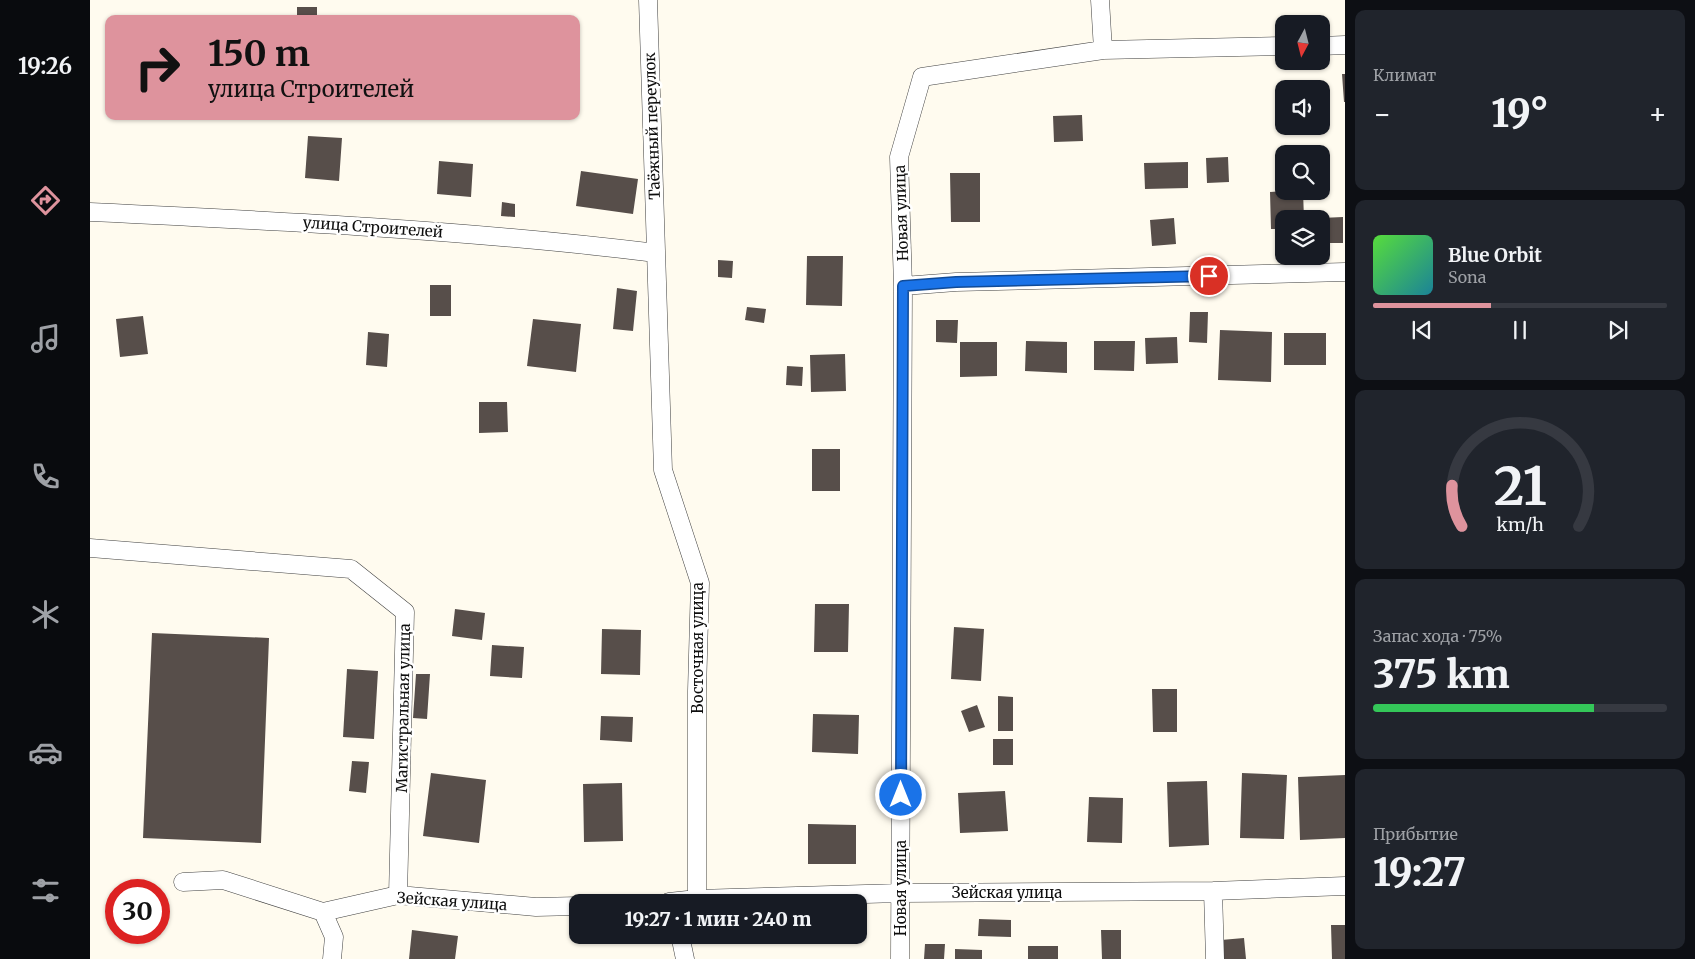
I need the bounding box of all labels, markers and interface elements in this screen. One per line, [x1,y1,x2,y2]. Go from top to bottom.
north arrow [1275,15,1330,70]
map controls [1275,15,1330,265]
text: 150 m [208,32,310,76]
icon: right [125,35,190,100]
text: 19:26 [18,52,72,80]
street label: Таёжный переулок [640,52,664,200]
text: Климат [1373,65,1436,85]
text: улица Строителей [208,75,414,103]
button: sound [1275,80,1330,135]
text: 19° [1491,90,1549,137]
text: − [1373,96,1392,132]
text: + [1648,96,1667,132]
button: search [1275,145,1330,200]
street label: Новая улица [890,165,912,261]
icon: directions [28,183,63,218]
button: layers [1275,210,1330,265]
street label: улица Строителей [302,213,444,241]
text: Blue Orbit [1448,243,1542,267]
pin [1188,255,1230,297]
icon: arrive [1195,262,1223,290]
text: Sona [1448,267,1486,287]
icon: previous [1408,316,1436,344]
icon: pause [1506,316,1534,344]
icon: next [1604,316,1632,344]
icon: music [28,321,63,356]
text: 21 [1493,454,1547,519]
icon: phone [28,459,63,494]
text: km/h [1496,513,1544,536]
street label: Восточная улица [688,582,707,714]
icon: climate [28,597,63,632]
street label: Магистральная улица [392,623,414,793]
text: Запас хода · 75% [1373,626,1502,646]
text: 375 km [1373,651,1510,698]
icon: car [28,735,63,770]
position arrow [874,768,926,820]
text: Прибытие [1373,824,1458,844]
street label: Новая улица [891,840,910,936]
text: 19:27 [1373,849,1466,896]
icon: filters [28,873,63,908]
speed limit sign: 30 [105,879,170,944]
street label: Зейская улица [952,883,1062,902]
street label: Зейская улица [396,888,508,914]
text: 19:27 · 1 мин · 240 m [624,907,812,931]

